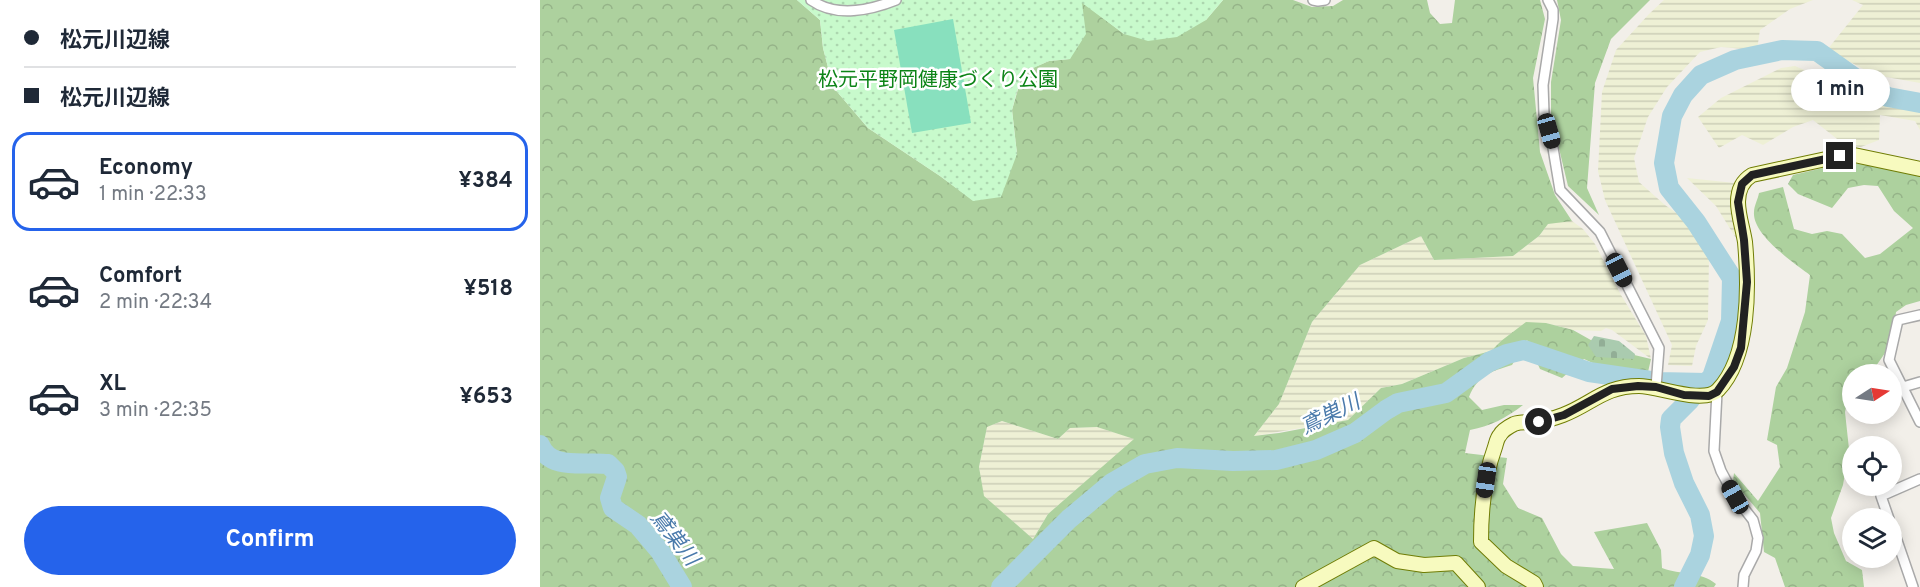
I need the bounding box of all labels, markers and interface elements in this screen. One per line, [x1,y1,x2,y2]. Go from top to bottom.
text: 松元川辺線 [60,28,170,55]
park label: 松元平野岡健康づくり公園 [818,68,1058,94]
callout: 1 min [1790,69,1890,111]
text: 1 min [1816,77,1865,103]
text: 松元川辺線 [60,86,170,113]
car [1535,111,1563,151]
route end [1826,142,1853,169]
icon: car [27,155,81,209]
text: Economy [99,155,193,182]
text: ¥384 [458,168,513,195]
text: 1 min · 22:33 [99,182,207,208]
car [1603,250,1635,290]
icon: car [27,263,81,317]
text: Comfort [99,263,182,290]
text: ¥518 [464,276,513,303]
text: 2 min · 22:34 [99,290,212,316]
north arrow [1842,364,1902,424]
map controls [1842,364,1902,568]
icon: car [27,371,81,425]
text: XL [99,371,126,398]
text: ¥653 [459,384,513,411]
water label: 鳶巣川 [1296,389,1367,441]
text: 3 min · 22:35 [99,398,212,424]
route start [1525,408,1552,435]
button: locate [1842,436,1902,496]
car [1475,461,1497,499]
car [1718,477,1752,517]
button: Confirm [24,506,516,575]
water label: 鳶巣川 [644,506,705,574]
button: layers [1842,508,1902,568]

